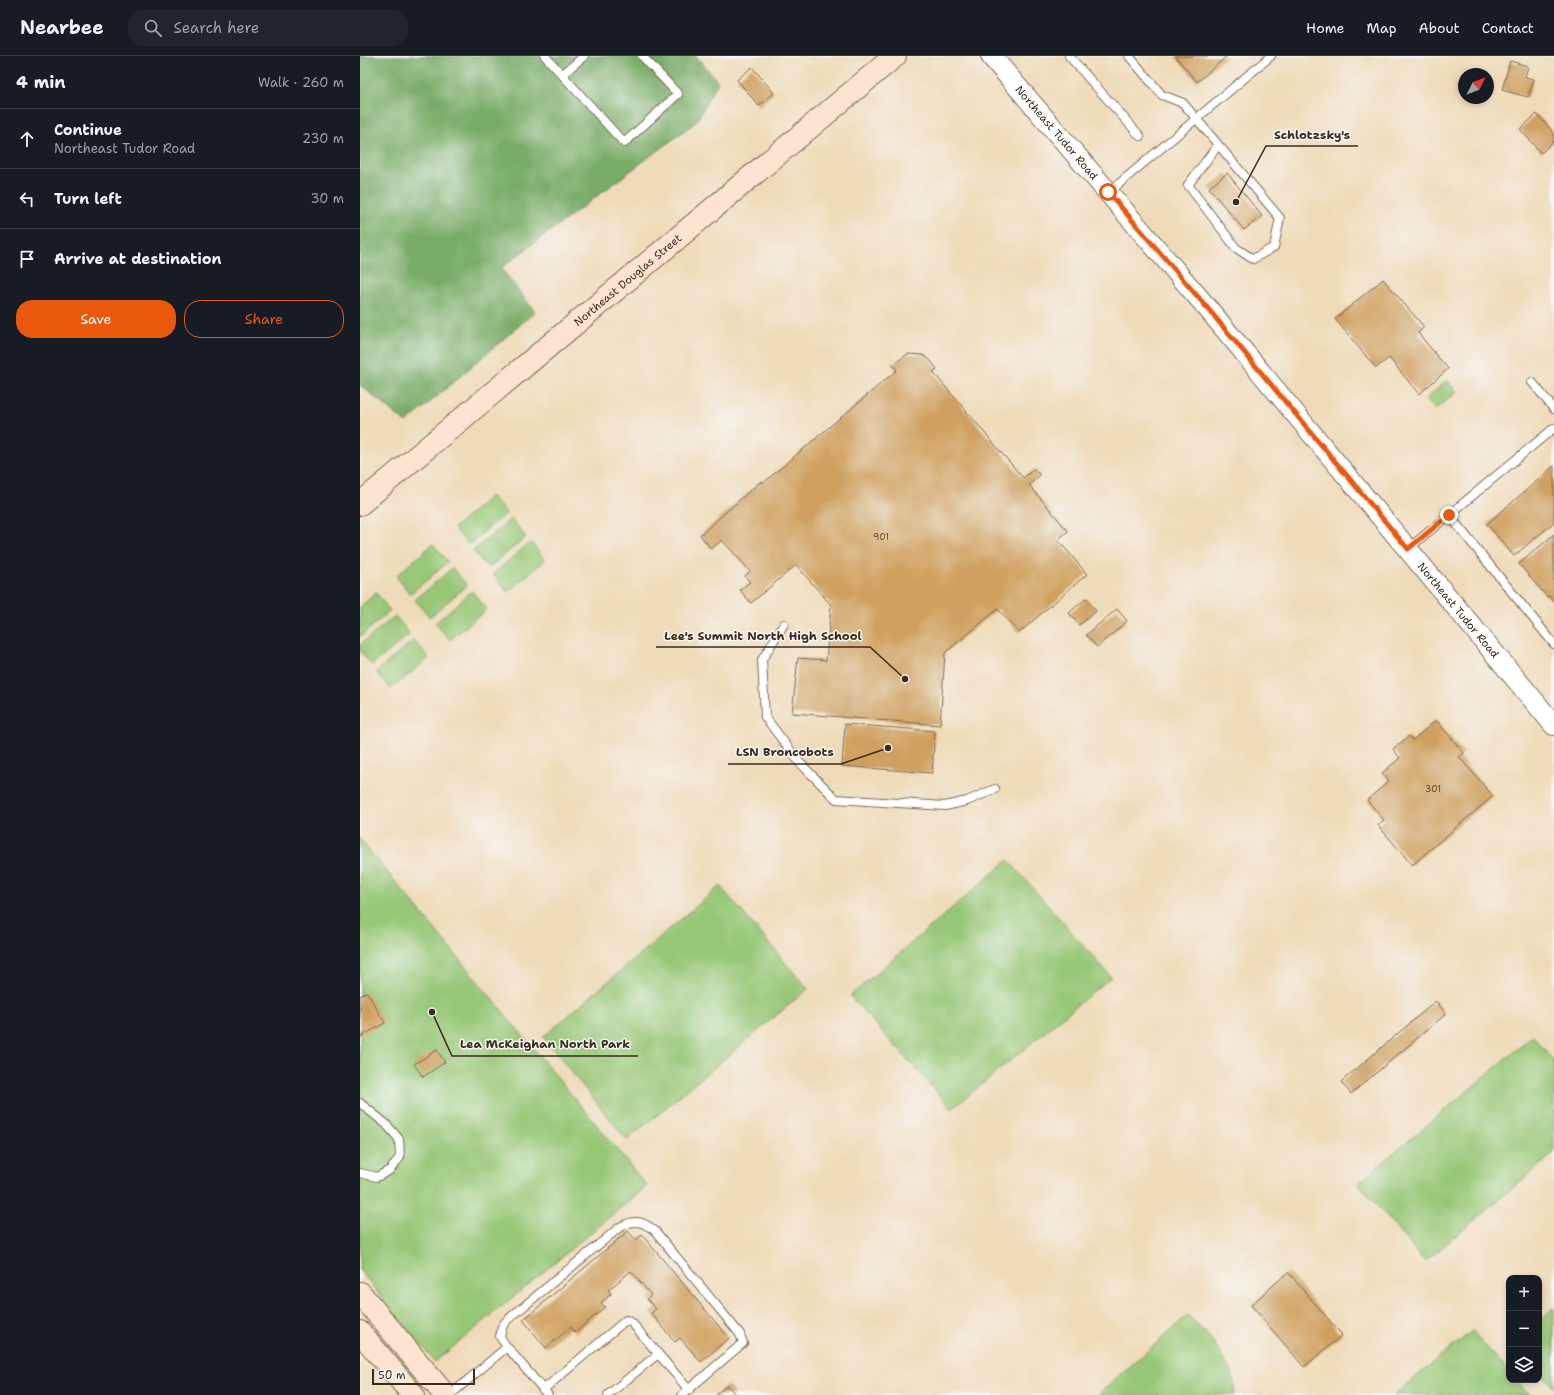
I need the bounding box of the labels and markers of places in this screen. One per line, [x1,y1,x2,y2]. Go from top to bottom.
callout: Schlotzsky's [1266,122,1358,146]
callout: Lee's Summit North High School [656,623,870,647]
callout: LSN Broncobots [728,740,841,764]
callout: Lea McKeighan North Park [452,1032,638,1056]

